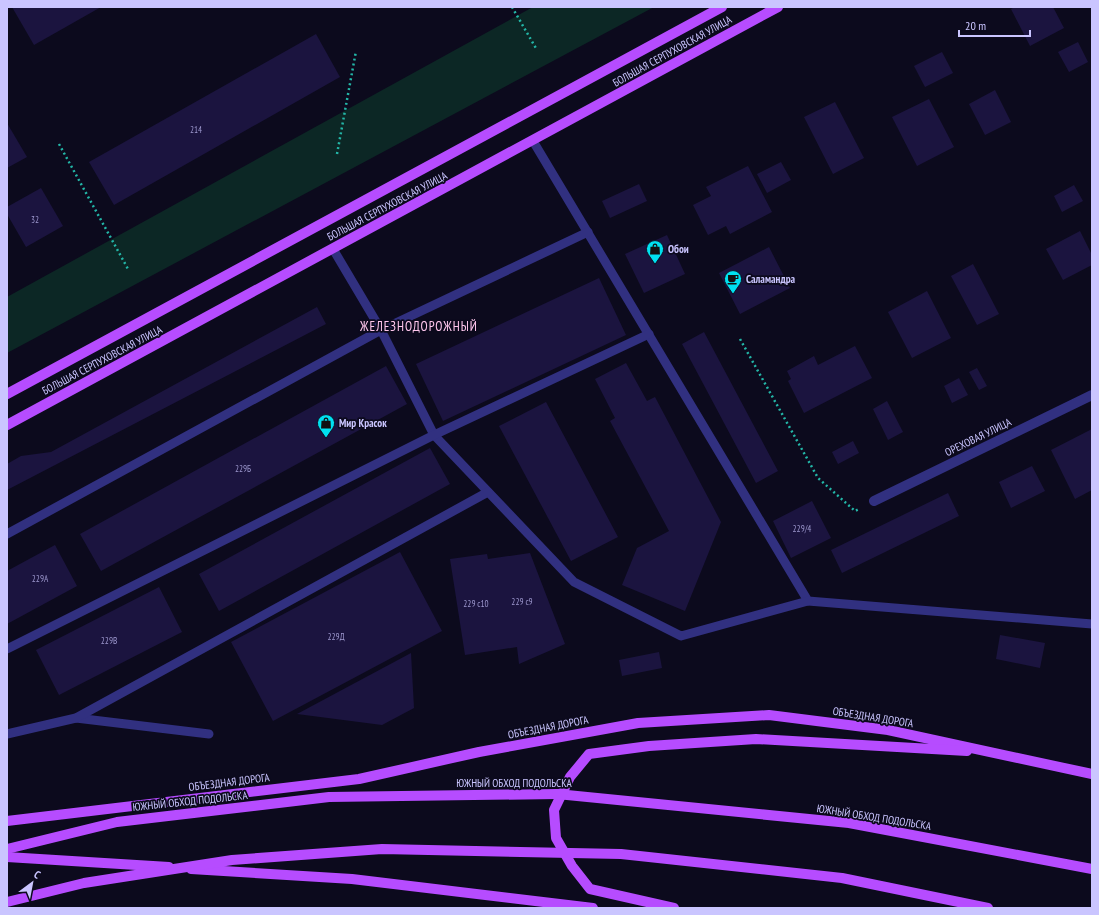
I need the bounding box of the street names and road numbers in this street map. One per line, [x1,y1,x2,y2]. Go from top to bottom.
street label: БОЛЬШАЯ СЕРПУХОВСКАЯ УЛИЦА [610,12,735,90]
street label: БОЛЬШАЯ СЕРПУХОВСКАЯ УЛИЦА [325,168,450,244]
street label: БОЛЬШАЯ СЕРПУХОВСКАЯ УЛИЦА [40,322,165,398]
street label: ОРЕХОВАЯ УЛИЦА [942,415,1014,459]
street label: ОБЪЕЗДНАЯ ДОРОГА [832,704,915,730]
street label: ОБЪЕЗДНАЯ ДОРОГА [507,712,590,742]
street label: ОБЪЕЗДНАЯ ДОРОГА [188,770,271,794]
street label: ЮЖНЫЙ ОБХОД ПОДОЛЬСКА [456,776,573,790]
street label: ЮЖНЫЙ ОБХОД ПОДОЛЬСКА [132,788,249,814]
street label: ЮЖНЫЙ ОБХОД ПОДОЛЬСКА [816,801,933,833]

